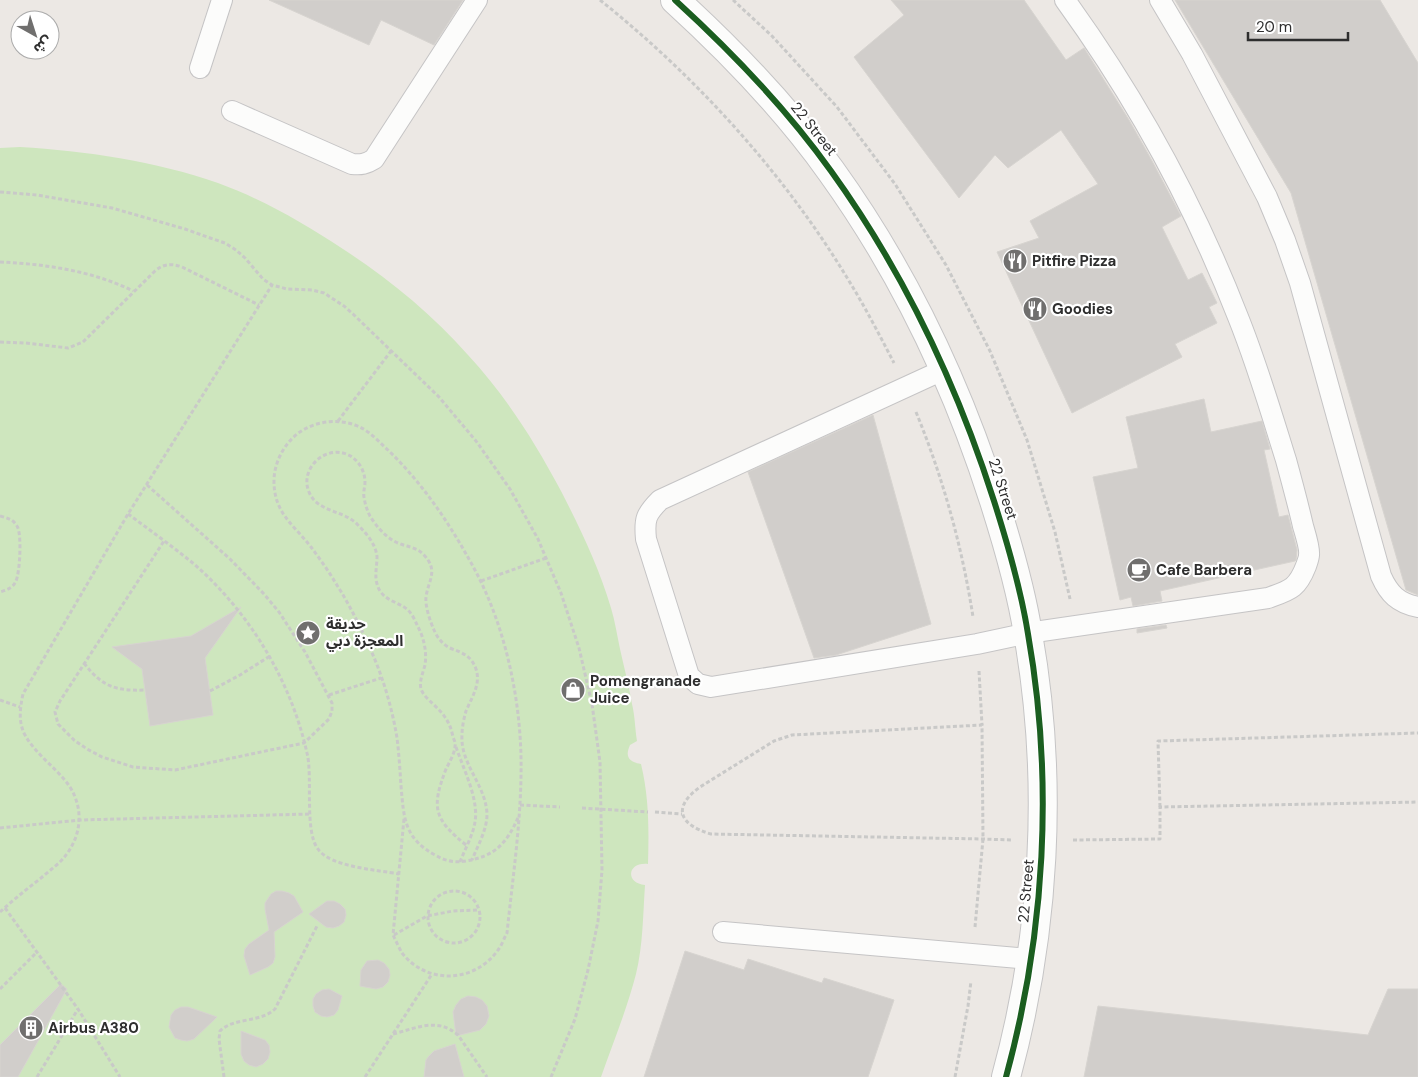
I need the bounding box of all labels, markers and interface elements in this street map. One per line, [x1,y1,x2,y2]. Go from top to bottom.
north arrow [10,10,60,60]
scale bar [1248,10,1348,42]
text: 20 m [1256,17,1292,37]
text: ش [30,32,56,58]
street label: 22 Street [786,98,842,160]
restaurant icon: Pitfire Pizza [1002,248,1028,274]
place label: Pitfire Pizza [1032,251,1116,271]
restaurant icon: Goodies [1022,296,1048,322]
place label: Goodies [1052,299,1113,319]
street label: 22 Street [984,456,1022,523]
cafe icon: Cafe Barbera [1126,557,1152,583]
place label: Cafe Barbera [1156,560,1252,580]
place label: حديقة المعجزة دبي [326,614,403,652]
place icon: حديقة المعجزة دبي [295,620,321,646]
place label: Pomengranade Juice [590,671,701,708]
shop icon: Pomengranade Juice [560,677,586,703]
street label: 22 Street [1013,858,1039,924]
building icon: Airbus A380 [18,1015,44,1041]
place label: Airbus A380 [48,1018,139,1038]

